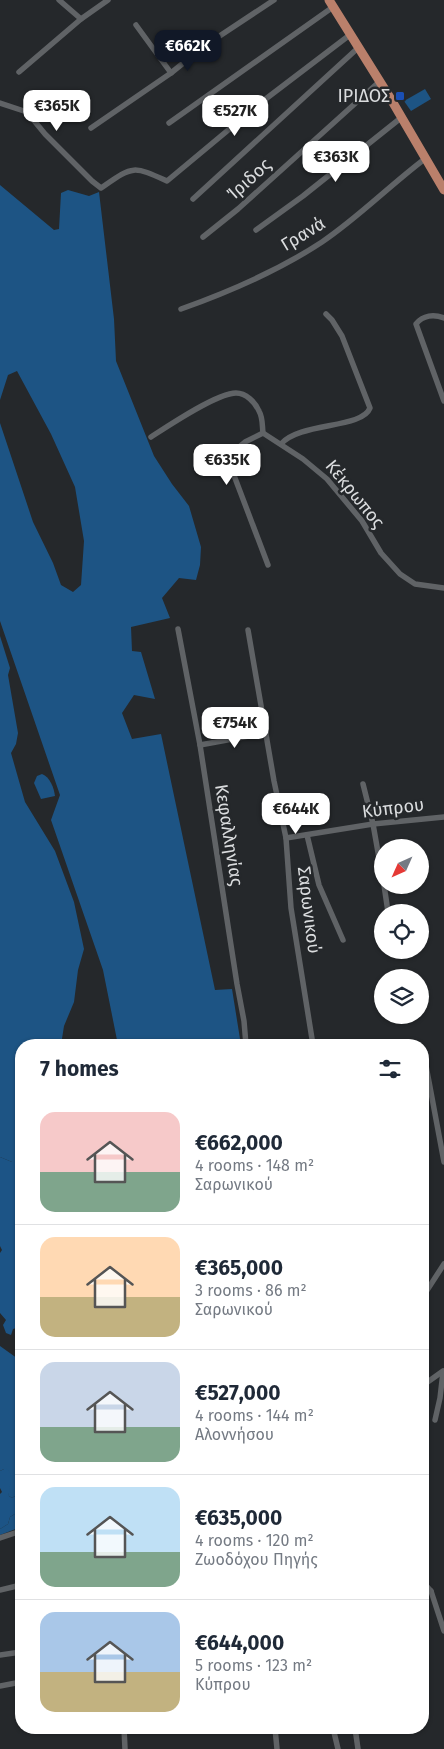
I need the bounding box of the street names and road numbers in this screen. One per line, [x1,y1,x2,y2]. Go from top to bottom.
street label: Ίριδος [222,153,276,205]
street label: Γρανά [277,212,329,256]
street label: Κέκρωπος [321,455,390,533]
street label: Κεφαλληνίας [210,782,248,888]
street label: Κύπρου [361,793,425,823]
street label: Σαρωνικού [293,865,325,955]

